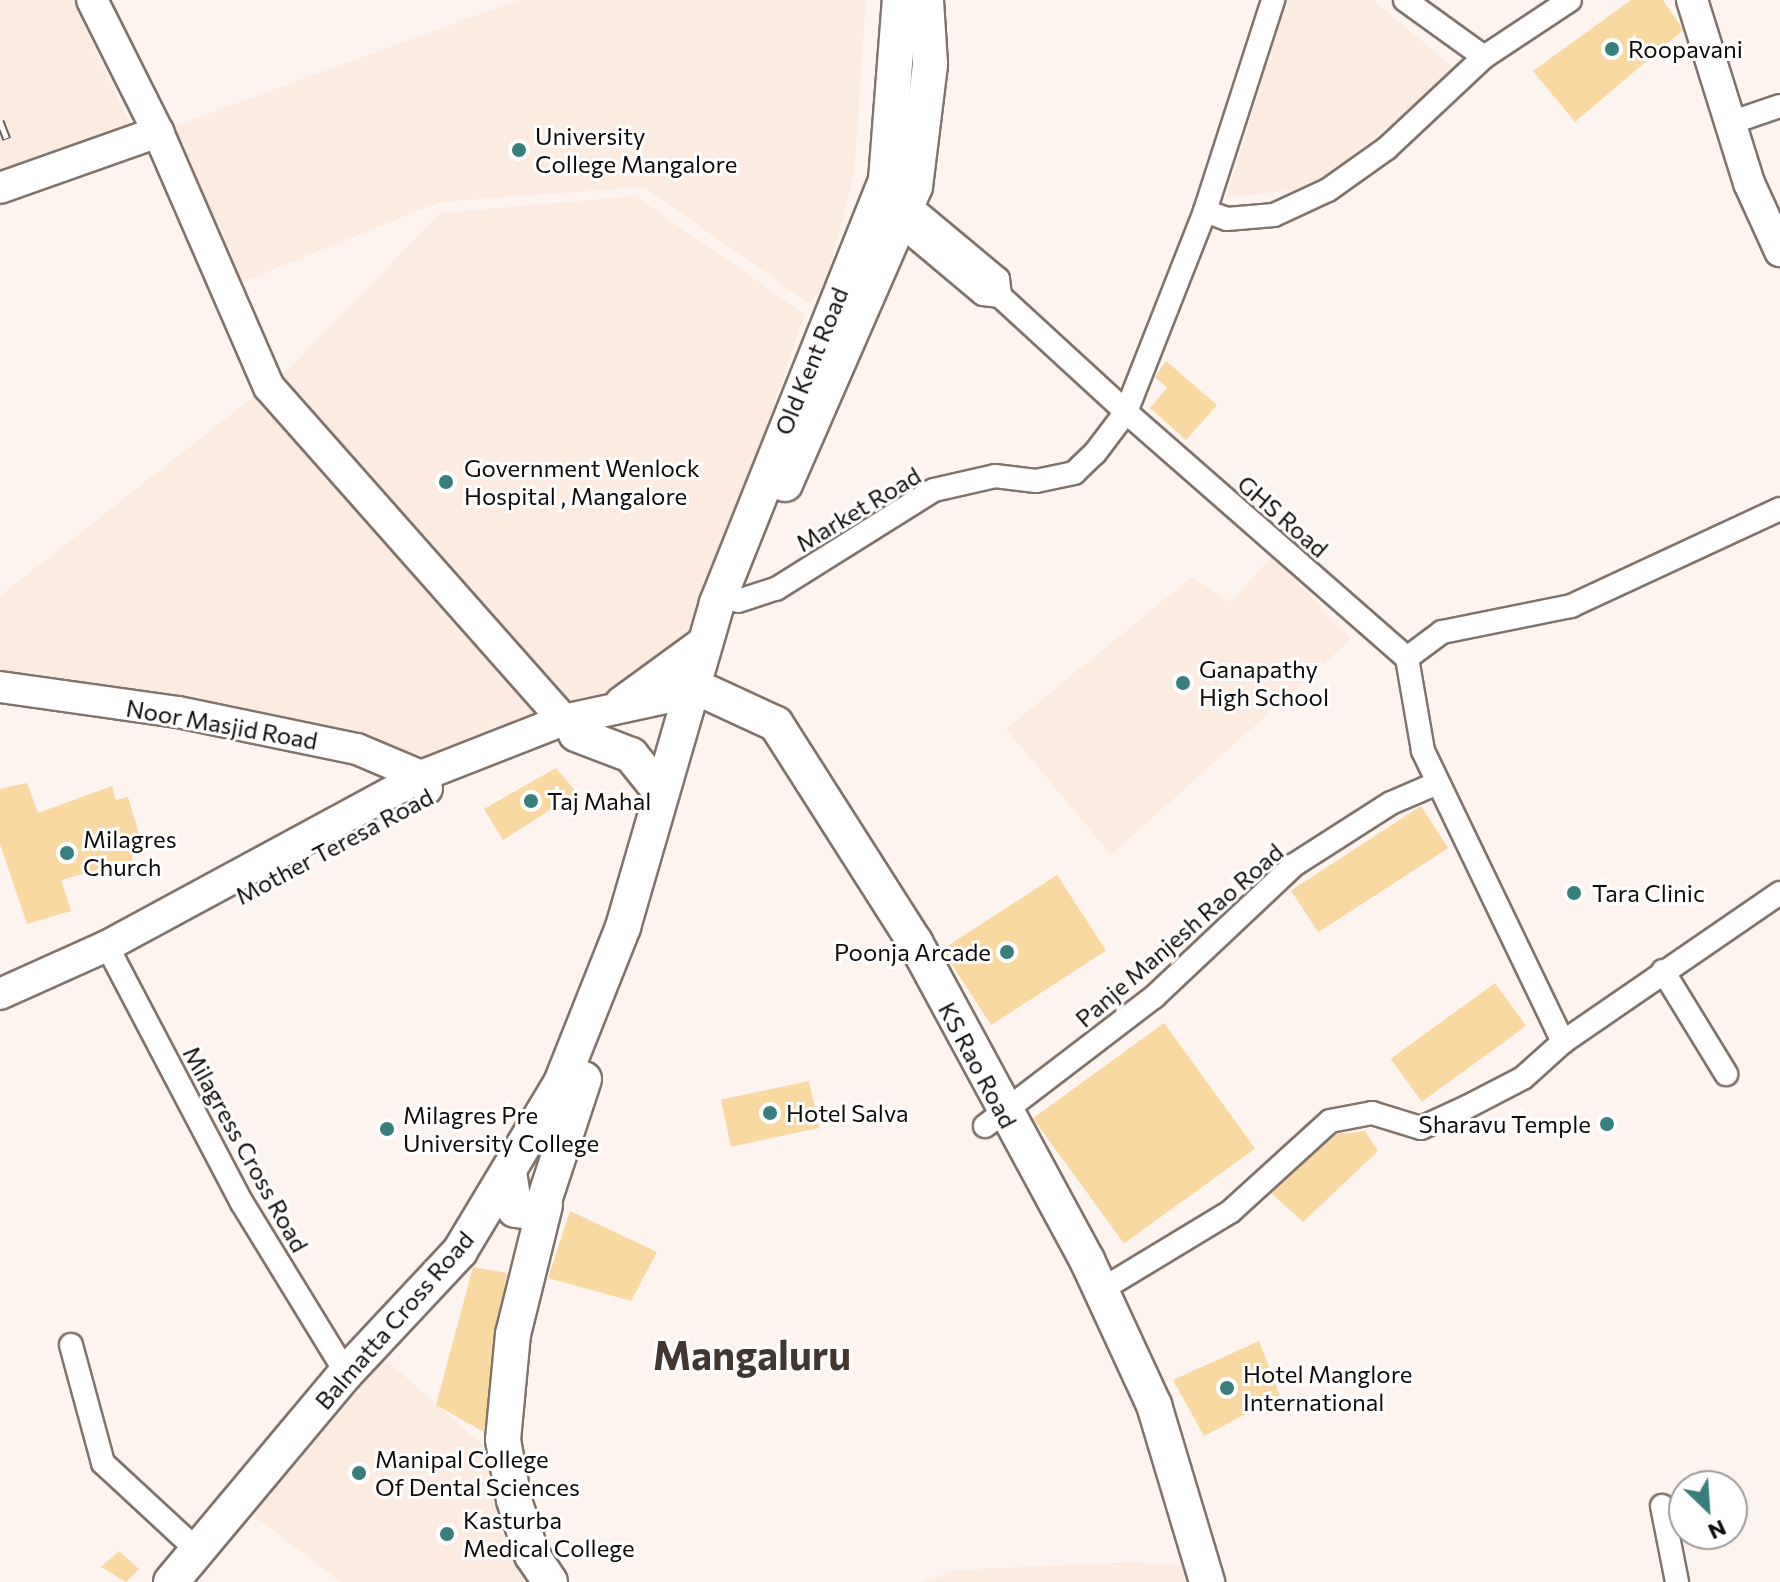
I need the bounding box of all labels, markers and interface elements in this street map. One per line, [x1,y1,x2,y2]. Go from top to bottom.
place label: Roopavani [1628,35,1743,63]
marker: Roopavani [1603,40,1621,58]
place label: University College Mangalore [535,122,737,178]
marker: University College Mangalore [510,141,528,159]
street label: Old Kent Road [768,283,854,439]
place label: Government Wenlock Hospital , Mangalore [464,454,700,510]
street label: Market Road [790,461,926,557]
street label: GHS Road [1232,469,1334,563]
marker: Government Wenlock Hospital , Mangalore [435,471,457,493]
place label: Ganapathy High School [1199,655,1329,711]
marker: Ganapathy High School [1174,674,1192,692]
street label: Noor Masjid Road [124,693,320,755]
street label: Mother Teresa Road [230,782,438,910]
place label: Taj Mahal [547,787,651,815]
marker: Taj Mahal [522,792,540,810]
place label: Milagres Church [83,825,177,881]
street label: Panje Manjesh Rao Road [1069,837,1289,1033]
marker: Milagres Church [58,844,76,862]
place label: Tara Clinic [1592,879,1705,907]
marker: Tara Clinic [1563,882,1585,904]
place label: Poonja Arcade [834,938,991,966]
marker: Poonja Arcade [998,943,1016,961]
street label: KS Rao Road [933,997,1023,1133]
street label: Milagress Cross Road [177,1041,315,1257]
place label: Hotel Salva [786,1099,909,1127]
place label: Milagres Pre University College [403,1101,599,1157]
marker: Hotel Salva [761,1104,779,1122]
place label: Sharavu Temple [1419,1110,1591,1138]
marker: Sharavu Temple [1598,1115,1616,1133]
marker: Milagres Pre University College [378,1120,396,1138]
street label: Balmatta Cross Road [309,1225,479,1415]
district label: Mangaluru [653,1330,851,1378]
place label: Hotel Manglore International [1243,1360,1412,1416]
marker: Hotel Manglore International [1218,1379,1236,1397]
place label: Manipal College Of Dental Sciences [375,1445,580,1501]
marker: Manipal College Of Dental Sciences [350,1464,368,1482]
north arrow [1668,1470,1748,1550]
place label: Kasturba Medical College [463,1506,635,1562]
text: N [1704,1515,1731,1546]
marker: Kasturba Medical College [438,1525,456,1543]

